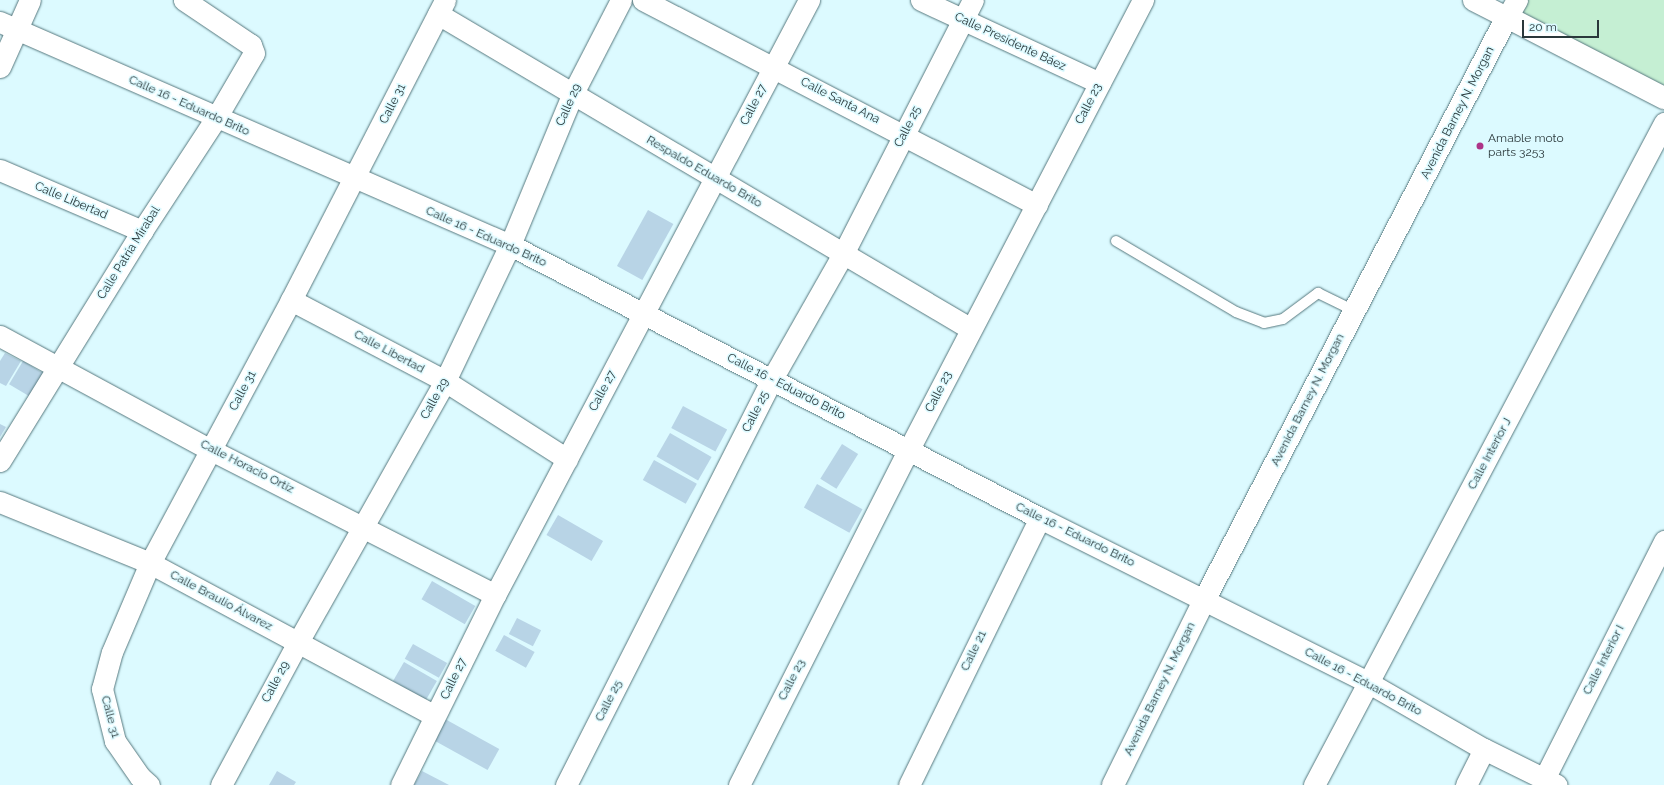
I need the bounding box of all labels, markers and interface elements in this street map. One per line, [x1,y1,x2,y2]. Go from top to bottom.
street label: Calle Presidente Báez [952,10,1068,74]
scale bar [1524,12,1601,38]
text: 20 m [1529,20,1557,34]
street label: Avenida Barney N. Morgan [1418,44,1498,182]
street label: Calle 16 - Eduardo Brito [126,73,252,139]
street label: Calle Santa Ana [798,75,882,127]
street label: Calle 23 [1073,81,1105,127]
street label: Calle 31 [377,82,409,126]
street label: Calle 29 [553,82,585,128]
street label: Calle 27 [738,82,770,128]
street label: Calle 25 [892,104,924,150]
place label: Amable moto parts 3253 [1488,132,1564,160]
street label: Respaldo Eduardo Brito [644,133,764,211]
marker: Amable moto parts 3253 [1475,141,1485,151]
street label: Calle Libertad [32,179,110,223]
street label: Calle Patria Mirabal [95,204,163,302]
street label: Calle 16 - Eduardo Brito [423,204,549,270]
street label: Calle Libertad [351,327,427,377]
street label: Avenida Barney N. Morgan [1268,331,1348,469]
street label: Calle 16 - Eduardo Brito [724,351,848,423]
street label: Calle 27 [586,368,620,414]
street label: Calle 31 [227,369,259,413]
street label: Calle 23 [923,369,955,415]
street label: Calle 29 [418,376,452,422]
street label: Calle 25 [740,389,772,435]
street label: Calle Interior J [1465,416,1515,492]
street label: Calle Horacio Ortiz [198,437,296,497]
street label: Calle 16 - Eduardo Brito [1013,500,1137,570]
street label: Calle Braulio Álvarez [167,568,275,634]
street label: Avenida Barney N. Morgan [1121,620,1199,758]
street label: Calle Interior I [1580,623,1628,697]
street label: Calle 21 [958,629,990,673]
street label: Calle 16 - Eduardo Brito [1302,645,1424,719]
street label: Calle 27 [438,656,470,702]
street label: Calle 23 [776,657,808,703]
street label: Calle 29 [259,659,293,705]
street label: Calle 25 [593,678,625,724]
street label: Calle 31 [97,694,123,740]

